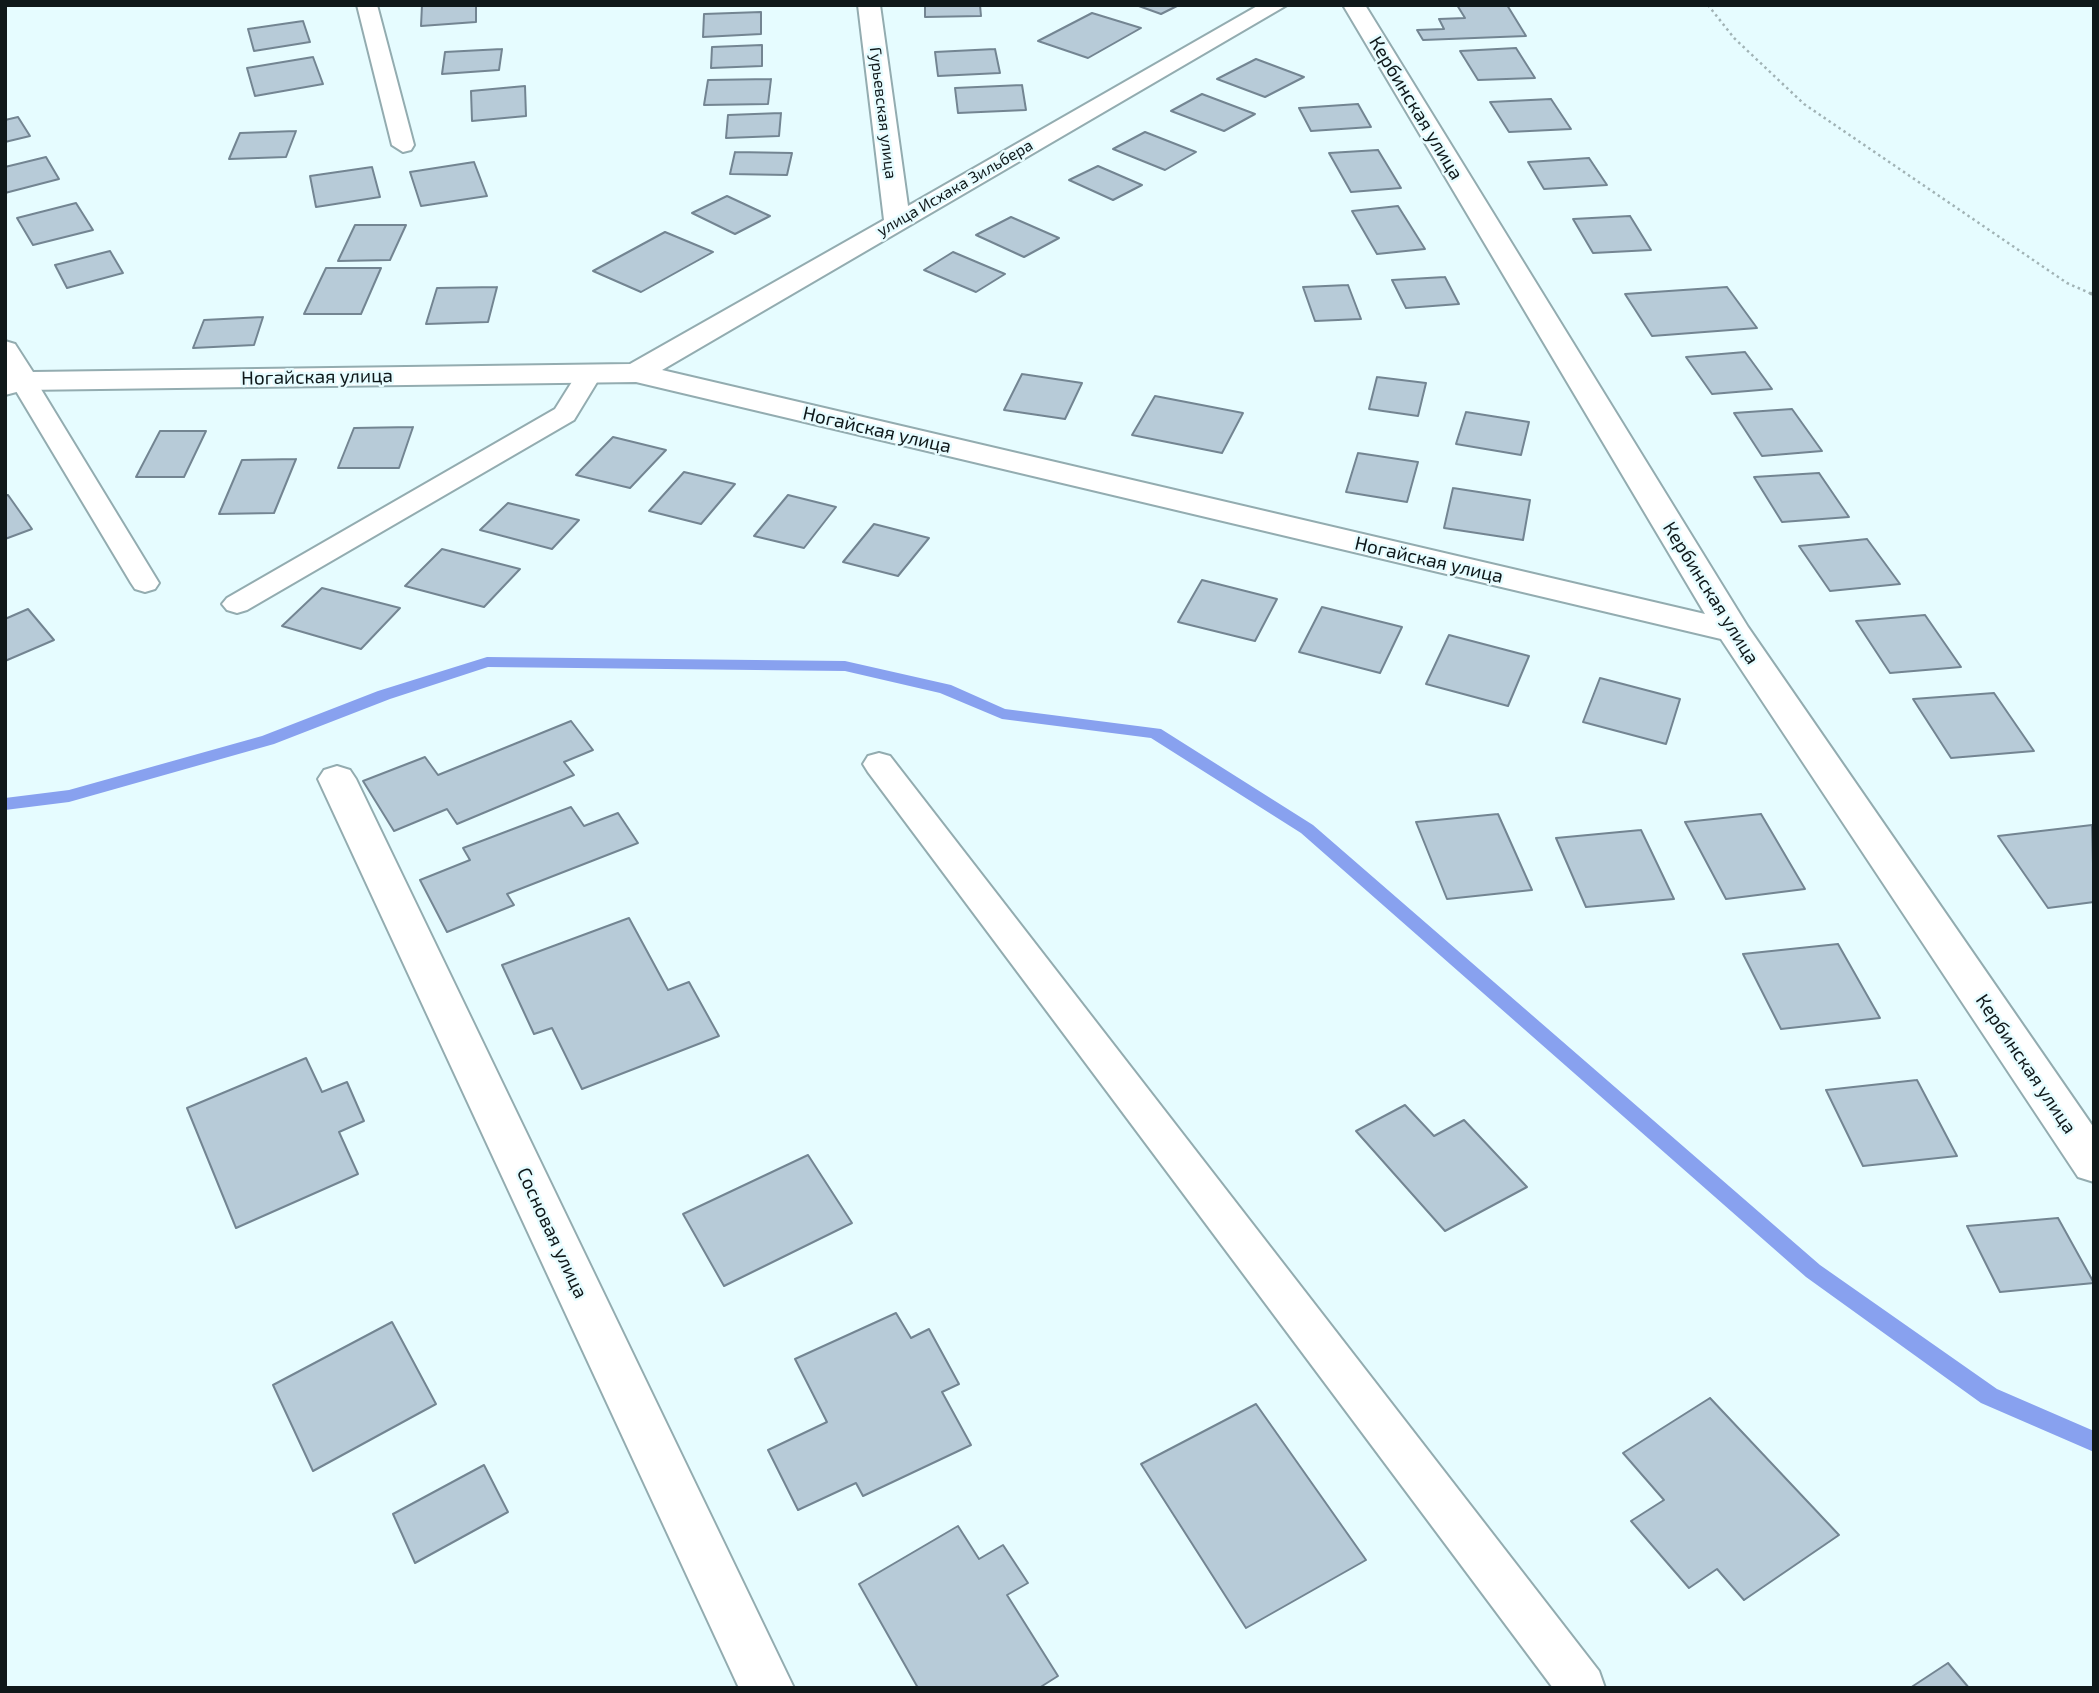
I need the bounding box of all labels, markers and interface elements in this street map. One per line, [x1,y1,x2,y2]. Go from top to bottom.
street label: Кербинская улица [1364,32,1468,184]
street label: Гурьевская улица [865,46,901,180]
street label: улица Исхака Зильбера [874,135,1036,241]
street label: Ногайская улица [241,364,393,390]
street label: Ногайская улица [801,402,953,458]
street label: Кербинская улица [1658,518,1764,668]
street label: Ногайская улица [1353,532,1505,588]
street label: Кербинская улица [1971,990,2081,1138]
street label: Сосновая улица [512,1164,592,1302]

